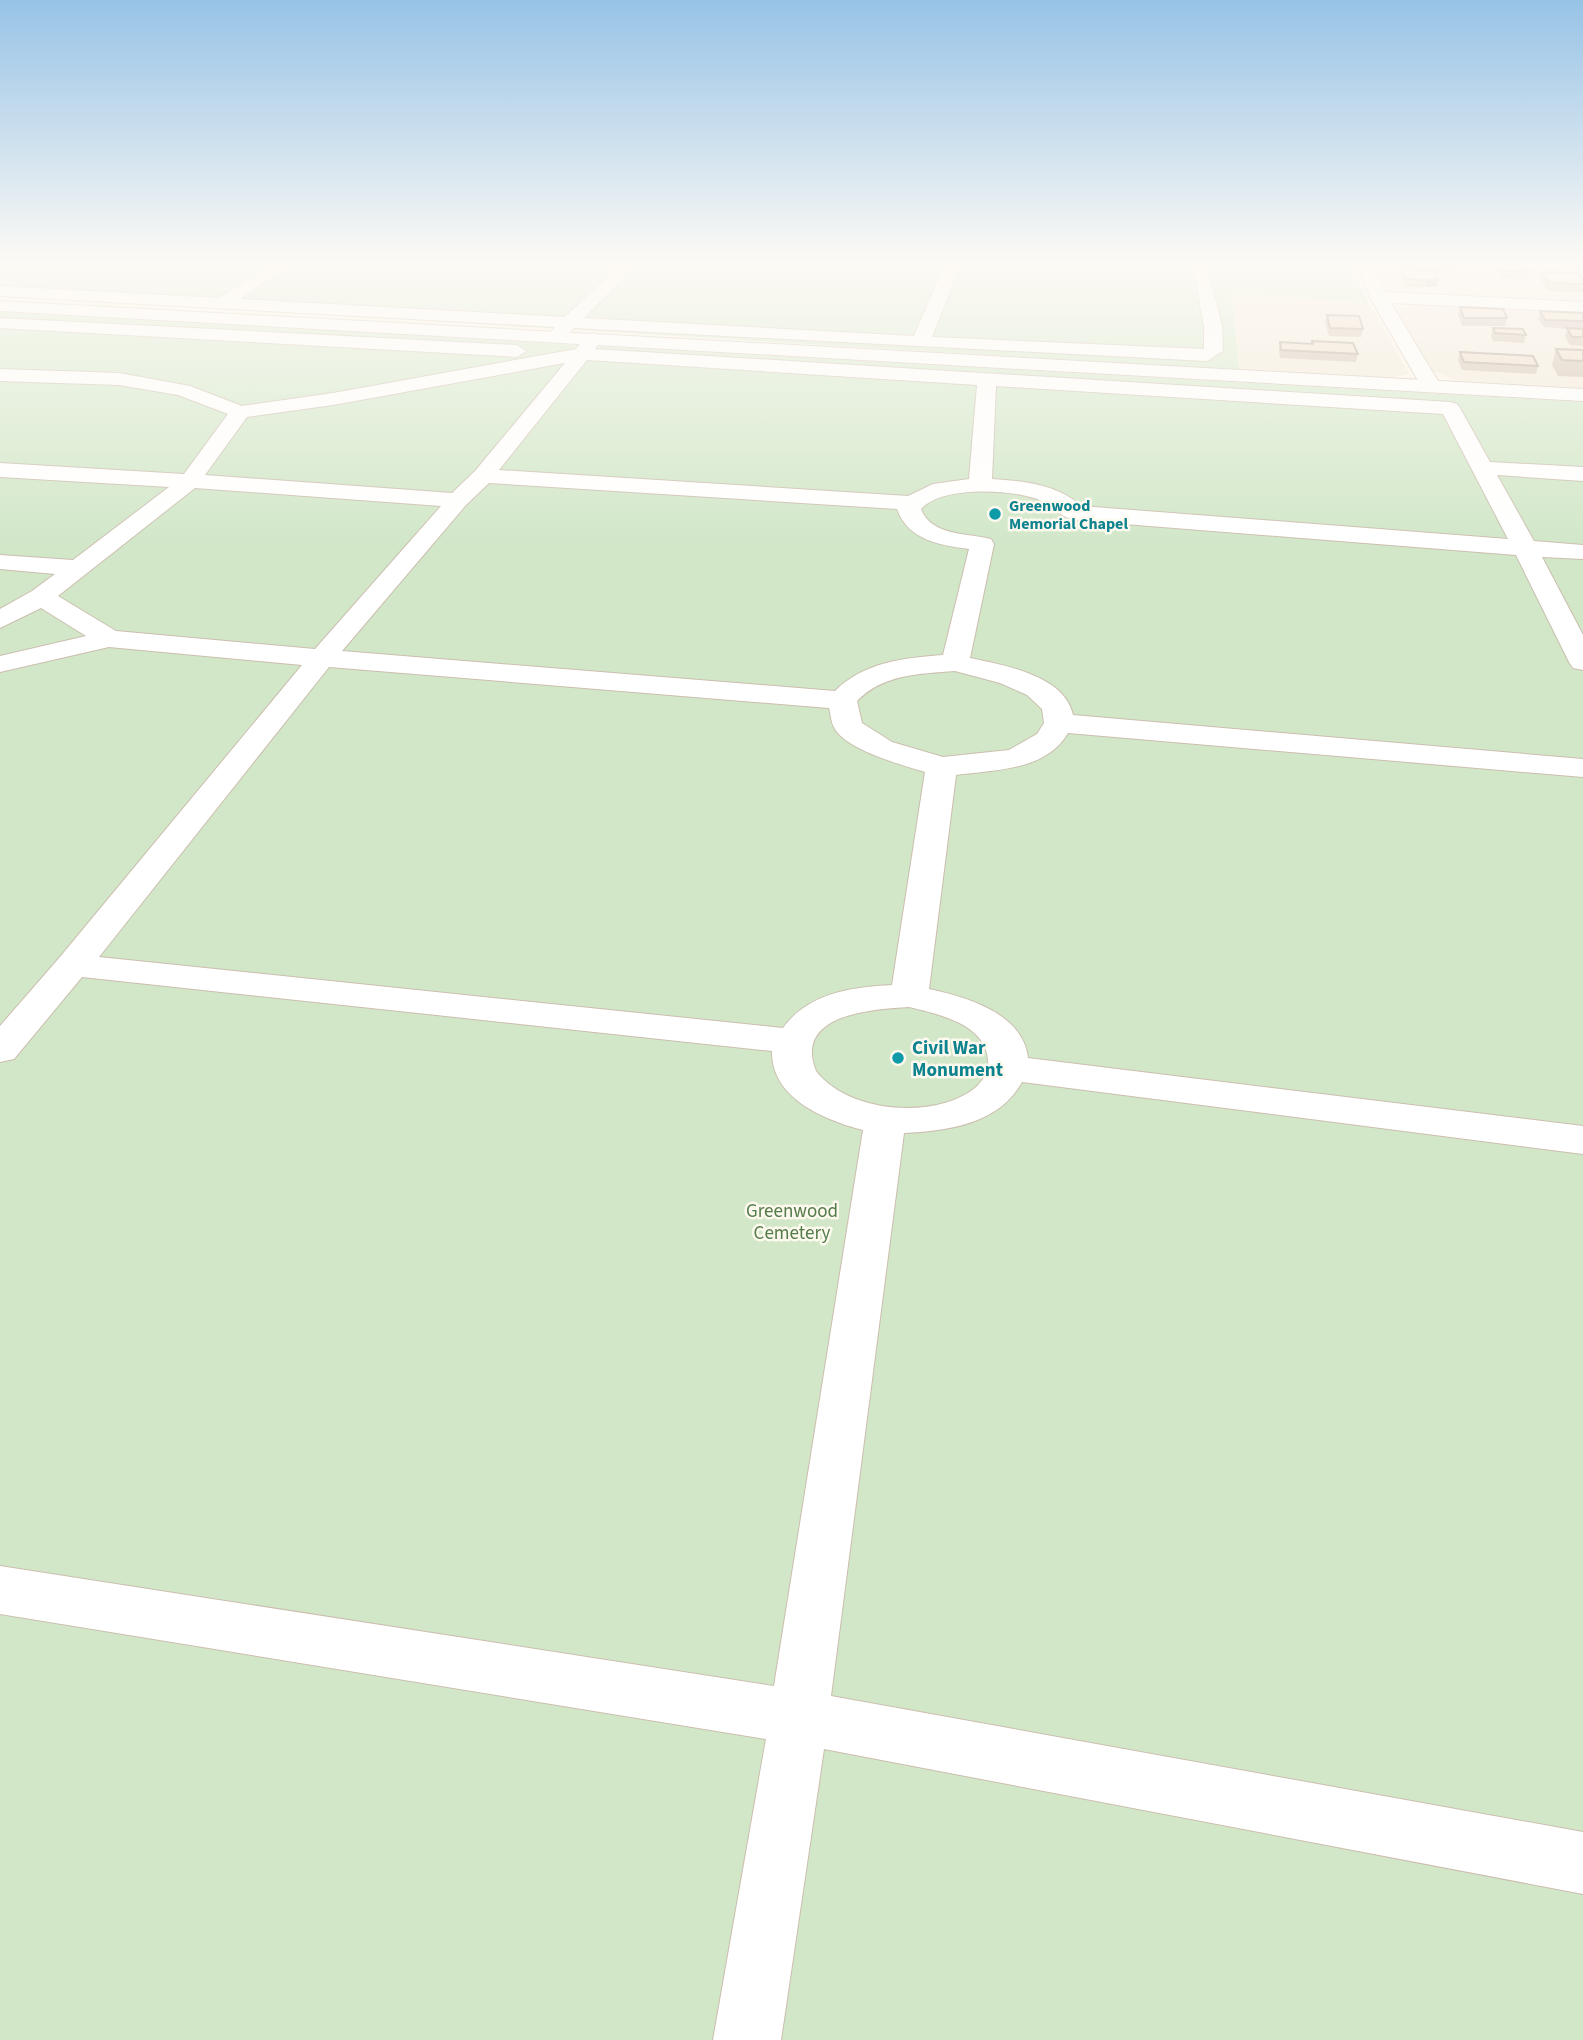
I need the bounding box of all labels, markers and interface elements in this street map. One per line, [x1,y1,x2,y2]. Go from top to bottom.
place label: Greenwood Memorial Chapel [1009,495,1128,535]
marker: Greenwood Memorial Chapel [987,506,1003,522]
place label: Civil War Monument [912,1035,1003,1084]
marker: Civil War Monument [890,1050,906,1066]
park label: Greenwood Cemetery [746,1198,838,1247]

